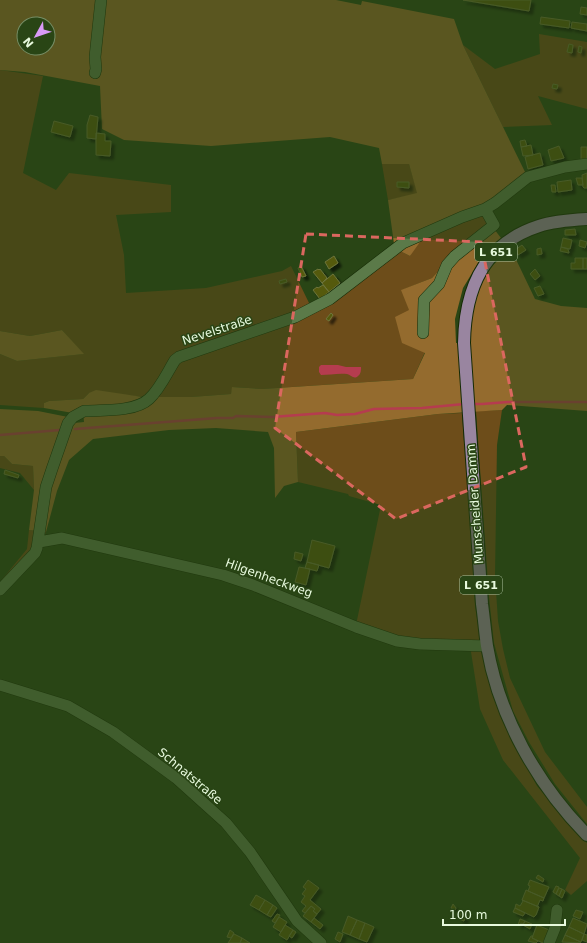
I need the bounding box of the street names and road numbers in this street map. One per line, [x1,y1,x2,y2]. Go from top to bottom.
road number: L 651 [475,243,517,261]
street label: Nevelstraße [180,312,254,348]
street label: Munscheider Damm [464,443,486,565]
street label: Hilgenheckweg [224,556,314,600]
road number: L 651 [460,576,502,594]
street label: Schnatstraße [155,745,225,807]

